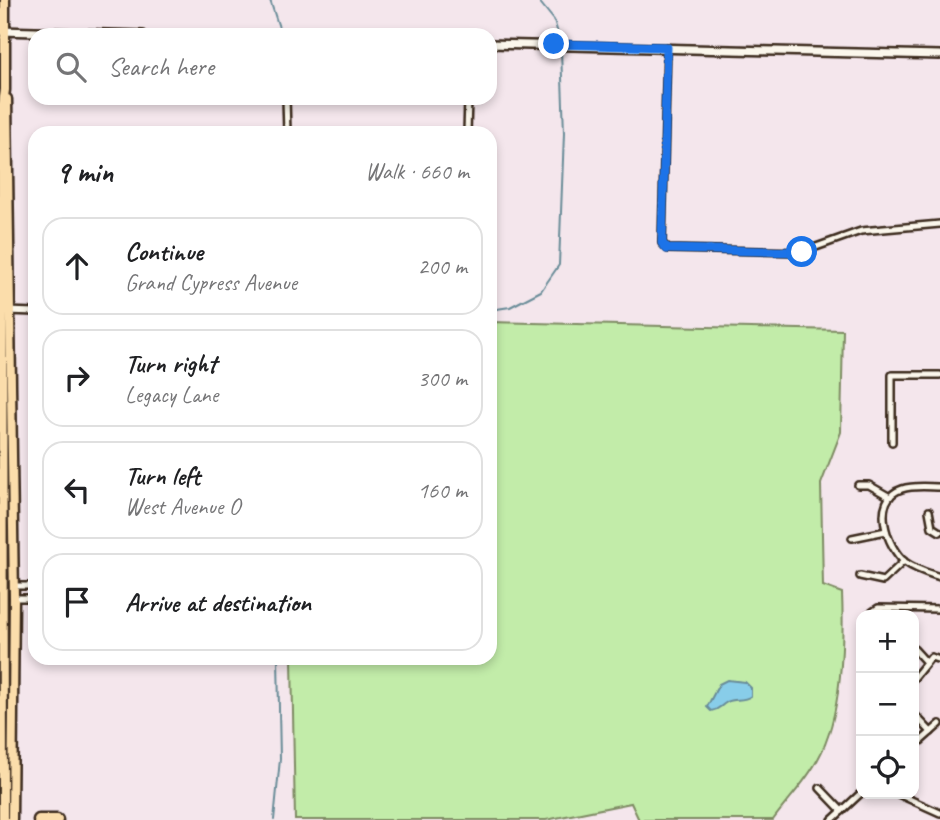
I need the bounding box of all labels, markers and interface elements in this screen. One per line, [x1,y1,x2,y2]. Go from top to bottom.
search box [28,28,497,105]
route end [538,28,569,59]
icon: search [52,48,90,86]
text: Search here [108,50,214,83]
text: 9 min [56,153,113,191]
text: Walk · 660 m [365,157,469,186]
text: Continue [125,235,203,268]
route start [786,236,817,267]
icon: ahead [58,247,96,285]
text: 200 m [418,252,467,281]
text: Grand Cypress Avenue [125,268,297,297]
text: Turn right [125,347,216,380]
icon: right [58,359,96,397]
text: 300 m [418,364,467,393]
text: Legacy Lane [125,380,218,409]
text: Turn left [125,459,200,492]
icon: left [58,471,96,509]
text: 160 m [418,476,467,505]
text: West Avenue O [125,492,240,521]
icon: arrive [58,583,96,621]
text: Arrive at destination [125,586,311,619]
map controls [856,610,919,799]
button: + [856,610,919,673]
button: − [856,673,919,736]
button: locate [856,736,919,799]

